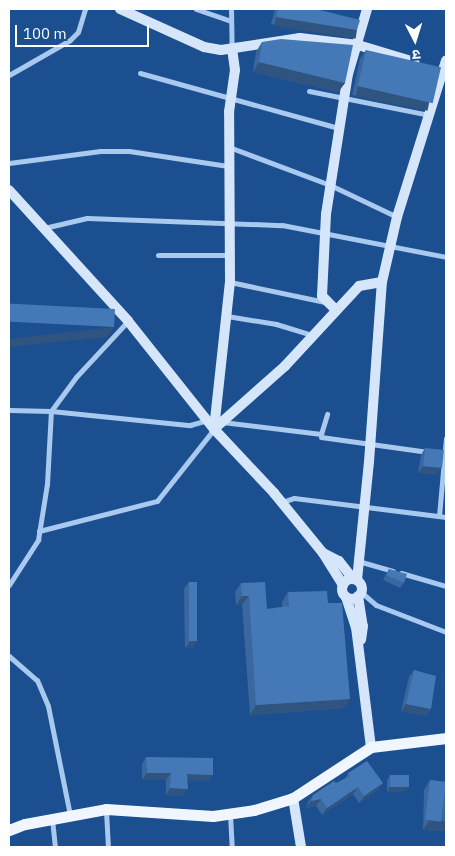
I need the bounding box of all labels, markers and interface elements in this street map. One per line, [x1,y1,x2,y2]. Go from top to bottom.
scale bar [18,15,151,47]
north arrow [390,15,440,65]
text: 100 m [23,24,67,43]
text: उ [411,46,421,64]

